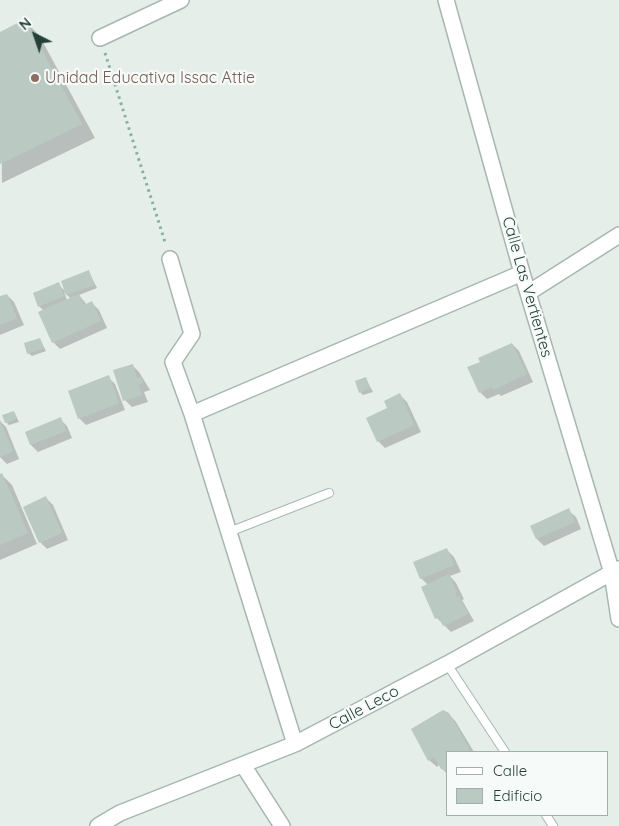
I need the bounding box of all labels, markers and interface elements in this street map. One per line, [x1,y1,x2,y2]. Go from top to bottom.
north arrow [10,10,60,60]
text: N [15,14,35,34]
place label: Unidad Educativa Issac Attie [45,68,255,88]
marker: Unidad Educativa Issac Attie [29,72,41,84]
street label: Calle Las Vertientes [498,215,556,359]
street label: Calle Leco [326,682,402,734]
legend [446,751,609,816]
text: Calle [493,761,527,780]
text: Edificio [493,786,542,805]

